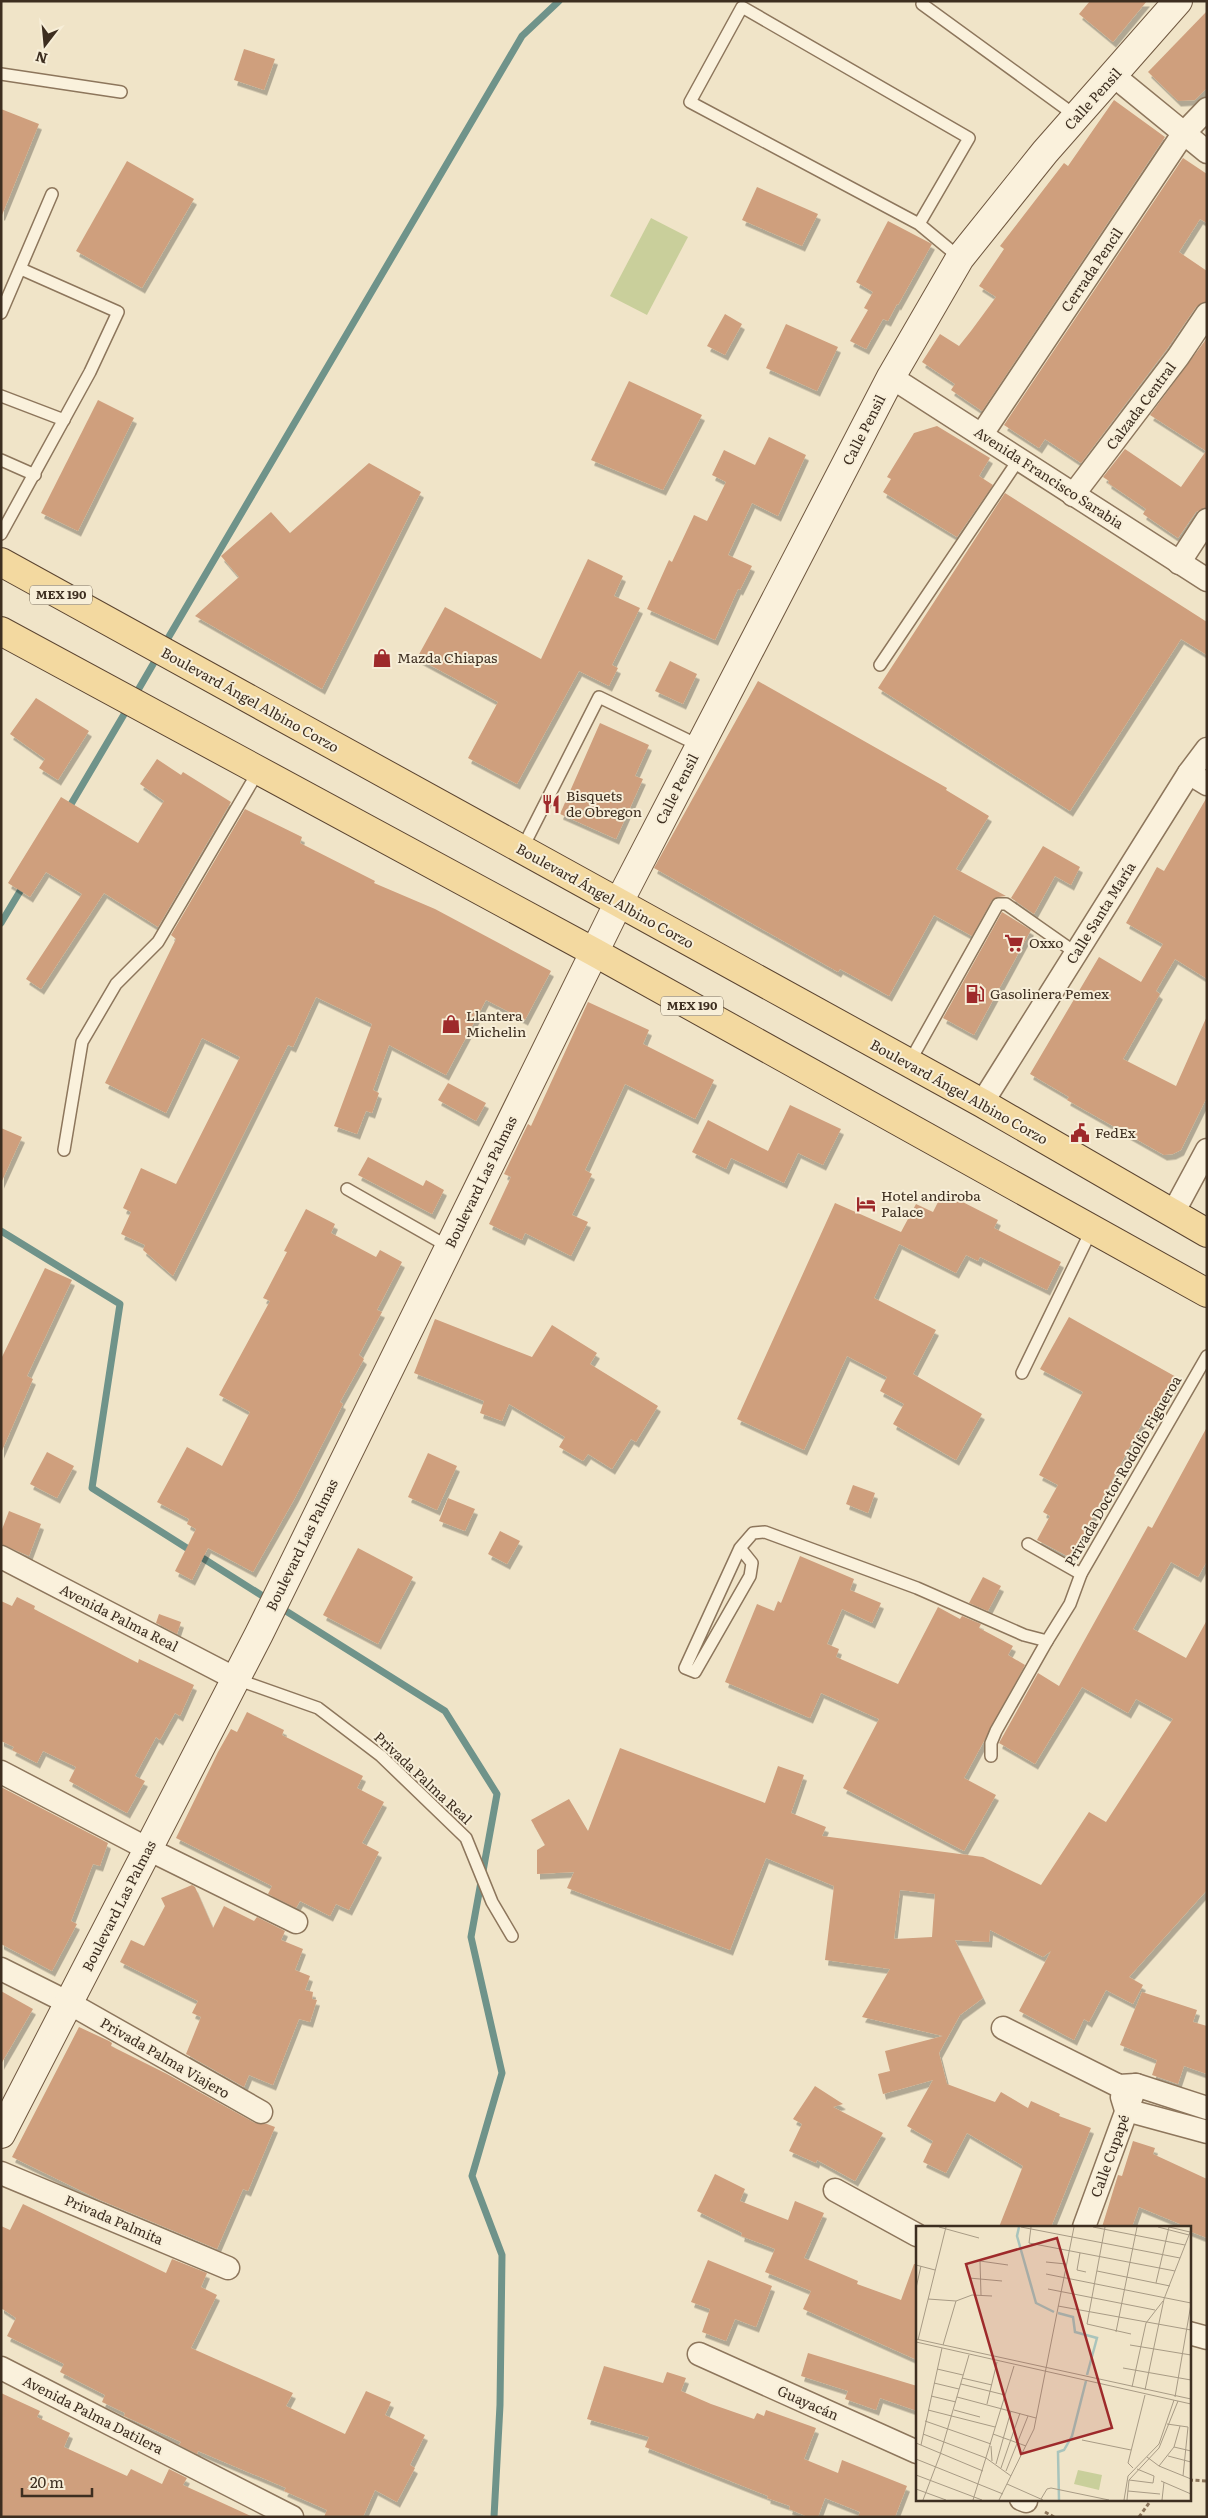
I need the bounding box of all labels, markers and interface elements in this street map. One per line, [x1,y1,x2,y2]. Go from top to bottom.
north arrow [20,20,70,70]
text: N [32,47,50,70]
street label: Calle Pensil [1059,63,1126,134]
street label: Cerrada Pencil [1056,223,1127,315]
street label: Calzada Central [1101,357,1180,453]
street label: Calle Pensil [837,390,890,468]
street label: Avenida Francisco Sarabia [971,421,1129,533]
road number: MEX 190 [30,586,92,604]
street label: Boulevard Ángel Albino Corzo [158,642,343,756]
shop icon: Mazda Chiapas [371,647,393,669]
place label: Mazda Chiapas [397,647,497,667]
street label: Calle Pensil [650,749,703,827]
place label: Bisquets de Obregon [566,785,642,821]
restaurant icon: Bisquets de Obregon [540,793,562,815]
street label: Boulevard Ángel Albino Corzo [513,838,698,952]
street label: Calle Santa María [1061,857,1140,967]
supermarket icon: Oxxo [1003,932,1025,954]
place label: Oxxo [1029,932,1064,952]
fuel station icon: Gasolinera Pemex [964,983,986,1005]
place label: Gasolinera Pemex [990,983,1109,1003]
road number: MEX 190 [661,996,723,1016]
place label: Llantera Michelin [466,1005,526,1041]
shop icon: Llantera Michelin [440,1013,462,1035]
street label: Boulevard Ángel Albino Corzo [867,1034,1052,1148]
street label: Boulevard Las Palmas [439,1112,521,1251]
public building icon: FedEx [1069,1122,1091,1144]
place label: FedEx [1095,1122,1136,1142]
place label: Hotel andiroba Palace [881,1185,981,1221]
hotel icon: Hotel andiroba Palace [855,1193,877,1215]
street label: Privada Doctor Rodolfo Figueroa [1059,1371,1185,1570]
street label: Boulevard Las Palmas [260,1475,342,1614]
street label: Avenida Palma Real [57,1579,182,1656]
street label: Privada Palma Real [370,1726,477,1828]
street label: Boulevard Las Palmas [76,1837,160,1974]
street label: Privada Palma Viajero [97,2012,234,2102]
street label: Calle Cupapé [1085,2111,1133,2200]
street label: Privada Palmita [62,2189,167,2249]
inset map [916,2226,1190,2500]
street label: Avenida Palma Datilera [20,2370,168,2459]
street label: Guayacán [775,2380,842,2424]
scale bar [22,2466,92,2498]
text: 20 m [30,2470,64,2493]

